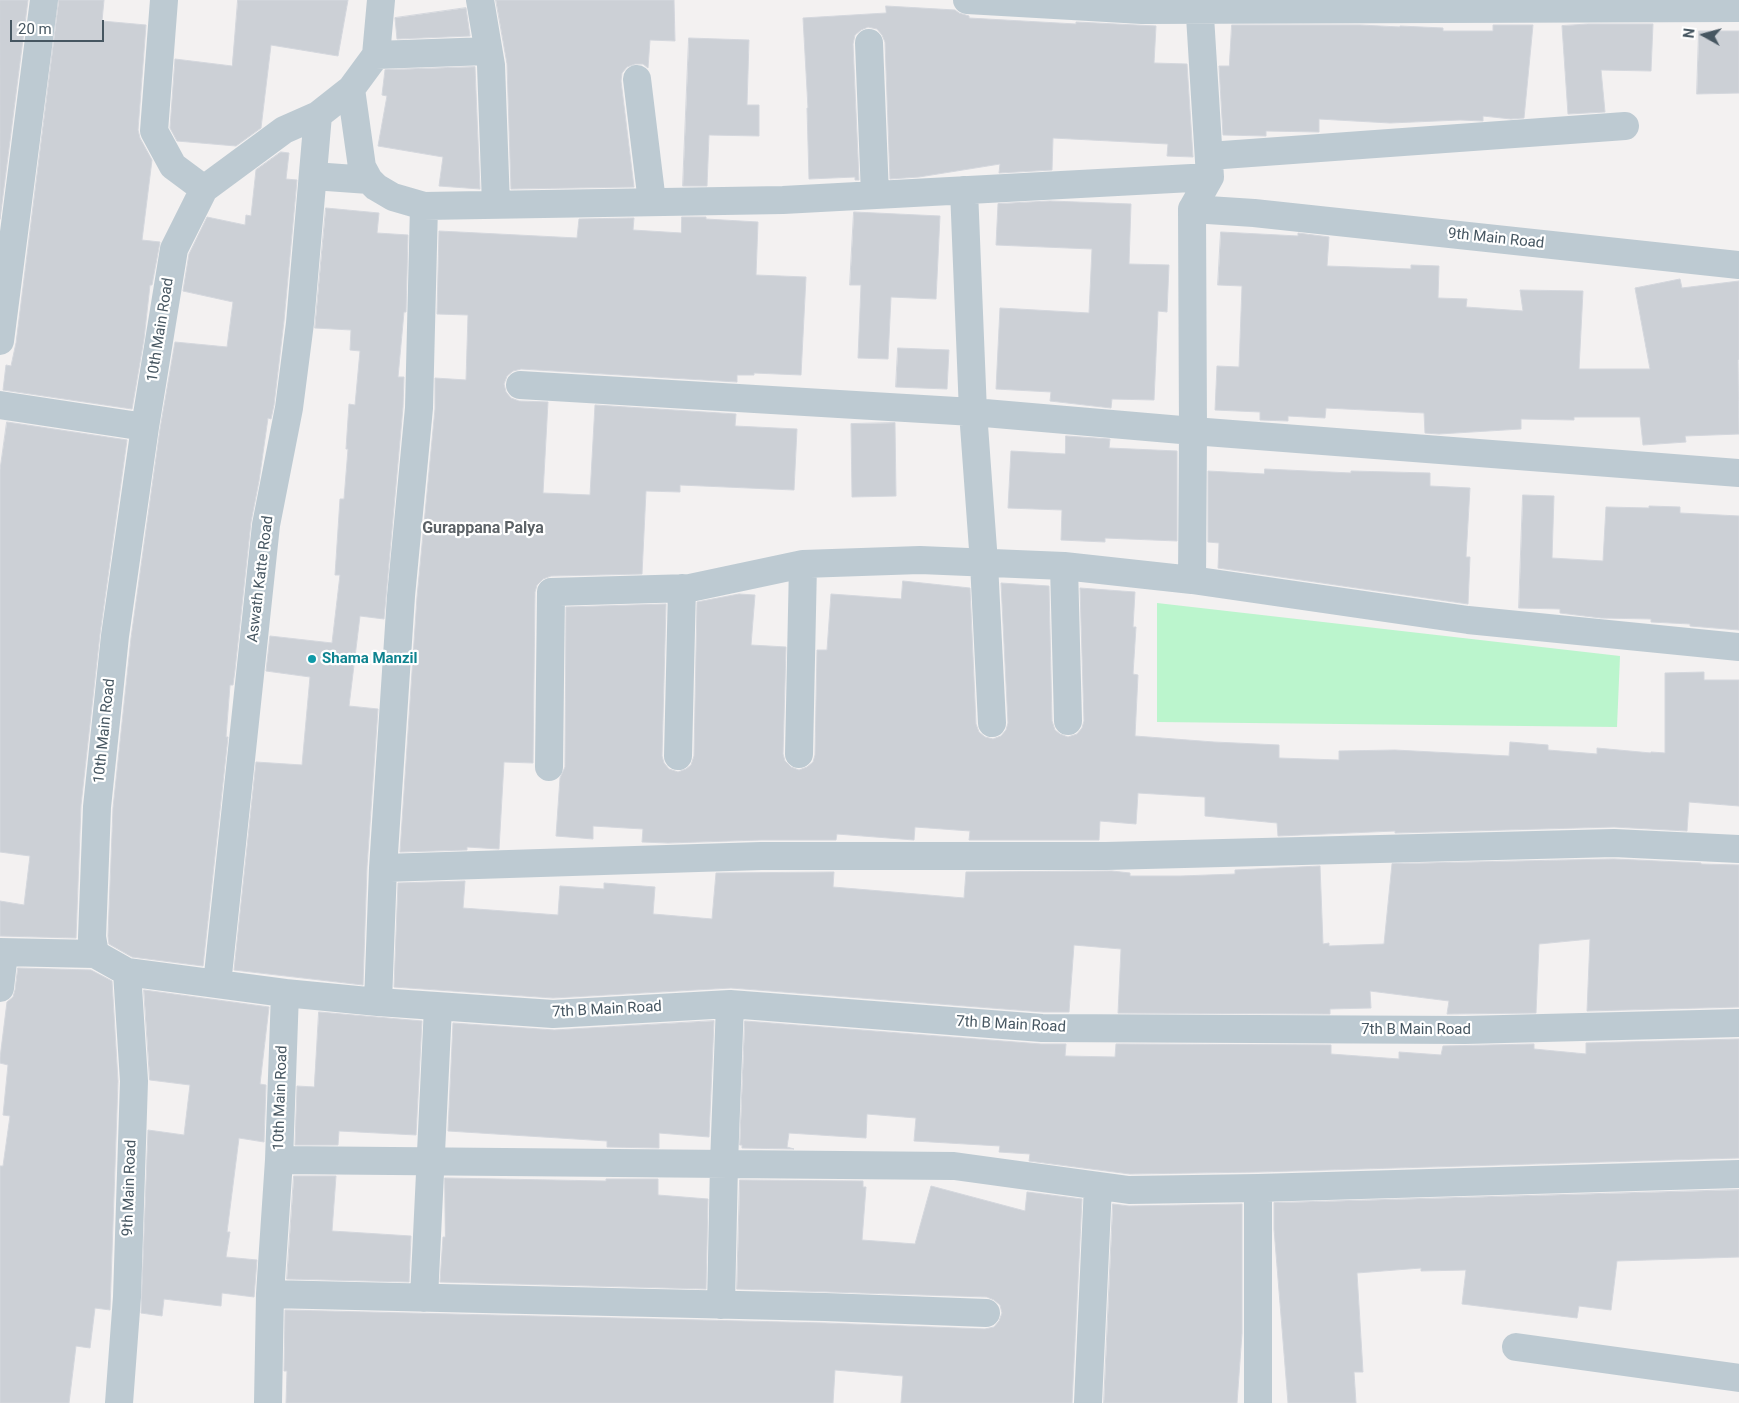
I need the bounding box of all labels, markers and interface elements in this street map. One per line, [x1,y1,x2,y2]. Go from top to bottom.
scale bar [12,10,106,42]
north arrow [1679,10,1729,60]
text: 20 m [18,20,52,38]
text: N [1681,27,1698,39]
street label: 9th Main Road [1447,225,1545,253]
street label: 10th Main Road [144,277,178,383]
street label: Aswath Katte Road [244,515,278,643]
district label: Gurappana Palya [422,519,544,539]
place label: Shama Manzil [322,650,418,668]
marker: Shama Manzil [306,653,318,665]
street label: 10th Main Road [91,678,119,784]
street label: 7th B Main Road [552,998,662,1022]
street label: 7th B Main Road [956,1013,1066,1037]
street label: 7th B Main Road [1361,1021,1471,1039]
street label: 10th Main Road [270,1045,292,1151]
street label: 9th Main Road [119,1139,141,1237]

